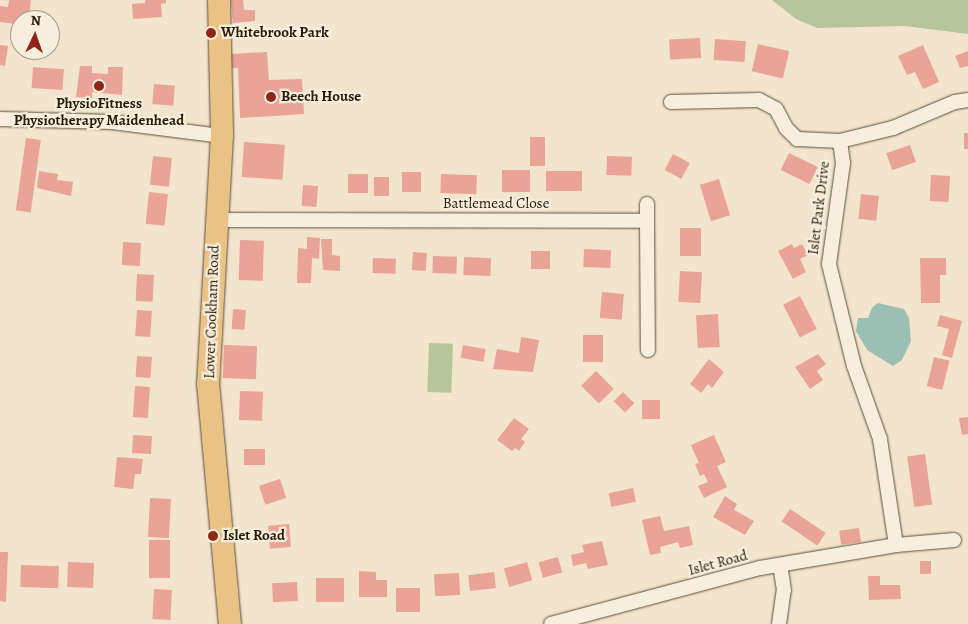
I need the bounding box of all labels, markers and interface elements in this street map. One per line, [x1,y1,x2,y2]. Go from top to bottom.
north arrow [10,10,60,60]
text: N [30,11,41,30]
place label: Whitebrook Park [221,24,329,42]
marker: Whitebrook Park [205,27,217,39]
marker: PhysioFitness Physiotherapy Maidenhead [93,80,105,92]
place label: Beech House [281,88,361,106]
marker: Beech House [265,91,277,103]
place label: PhysioFitness Physiotherapy Maidenhead [14,94,184,129]
street label: Islet Park Drive [804,160,834,256]
street label: Battlemead Close [443,195,549,213]
street label: Lower Cookham Road [201,245,223,379]
place label: Islet Road [223,527,285,545]
marker: Islet Road [207,530,219,542]
street label: Islet Road [686,546,750,580]

